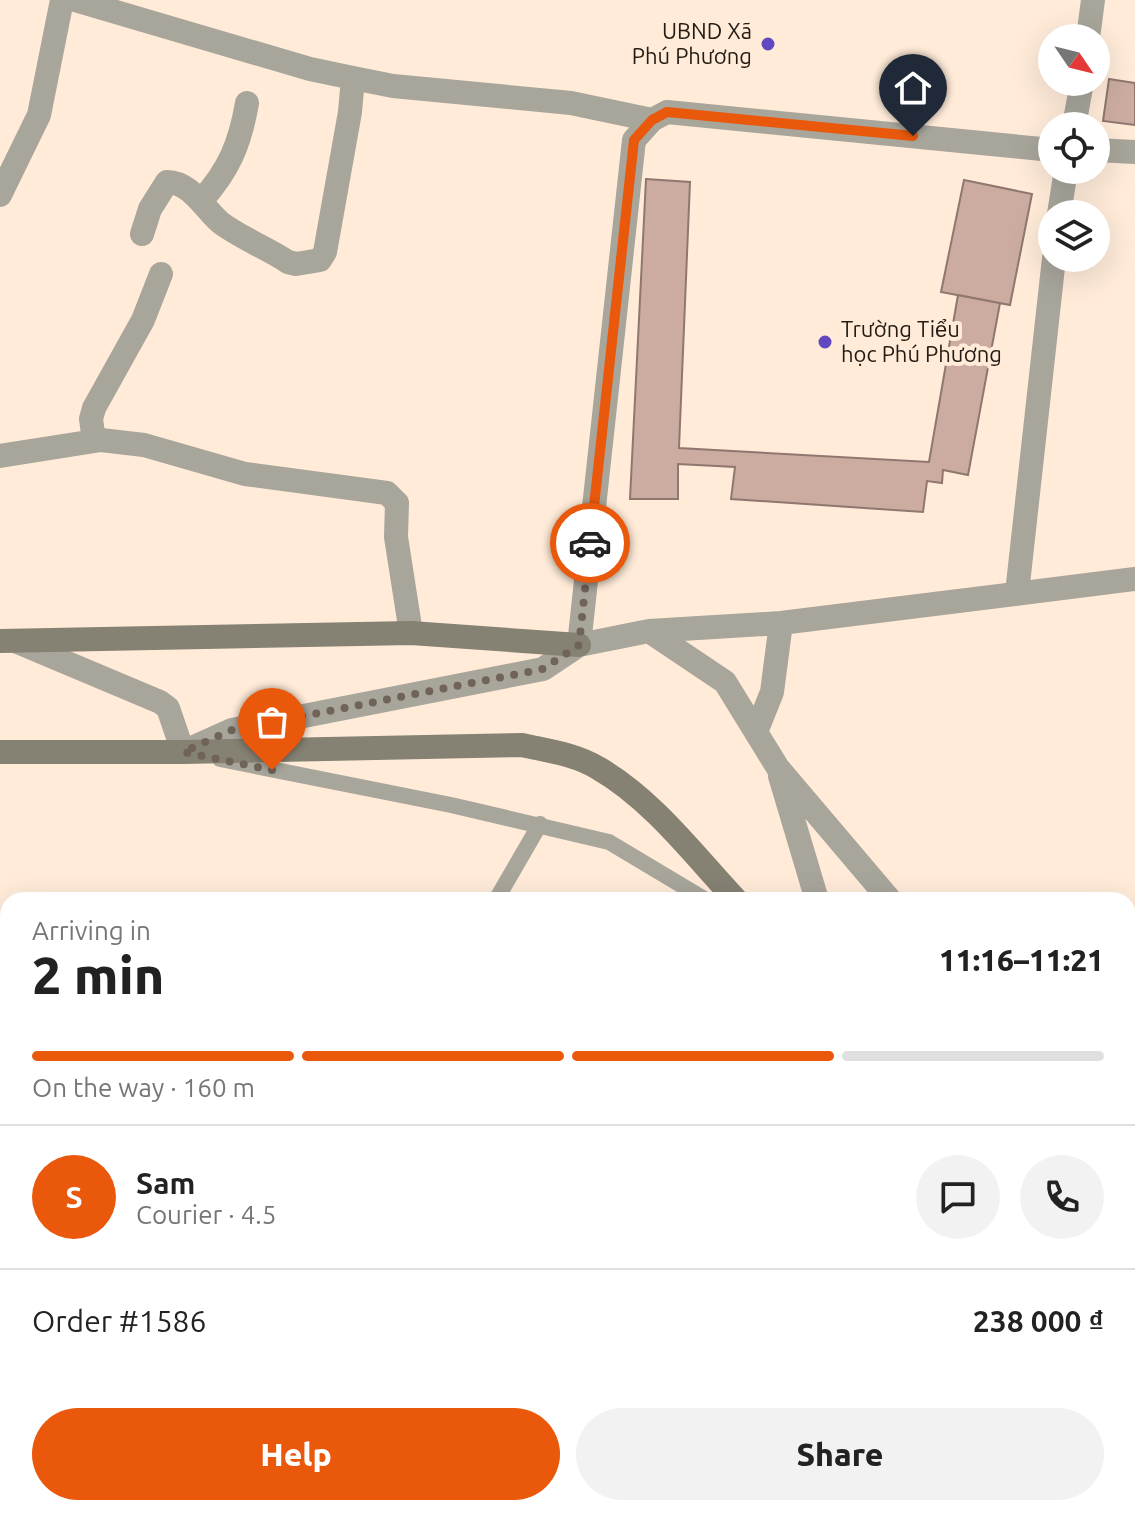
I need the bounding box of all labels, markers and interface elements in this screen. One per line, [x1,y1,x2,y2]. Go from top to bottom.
place label: UBND Xã Phú Phương [632,18,752,68]
north arrow [1038,24,1110,96]
map controls [1038,24,1110,272]
marker: UBND Xã Phú Phương [759,35,777,53]
pin [879,54,947,136]
icon: home [891,66,935,110]
button: locate [1038,112,1110,184]
button: layers [1038,200,1110,272]
place label: Trường Tiểu học Phú Phương [841,316,1002,366]
marker: Trường Tiểu học Phú Phương [816,333,834,351]
courier [550,503,630,583]
icon: car [568,521,612,565]
pin [238,688,306,770]
icon: bag [250,700,294,744]
text: Arriving in [32,916,151,945]
text: 11:16–11:21 [939,943,1104,977]
text: 2 min [32,946,164,1004]
text: On the way · 160 m [32,1073,255,1102]
button: chat [916,1155,1000,1239]
button: phone [1020,1155,1104,1239]
text: Sam [136,1166,195,1200]
text: S [65,1180,83,1214]
text: Courier · 4.5 [136,1200,276,1229]
text: Order #1586 [32,1304,206,1338]
text: 238 000 ₫ [973,1304,1104,1338]
button: Help [32,1408,560,1500]
button: Share [576,1408,1104,1500]

